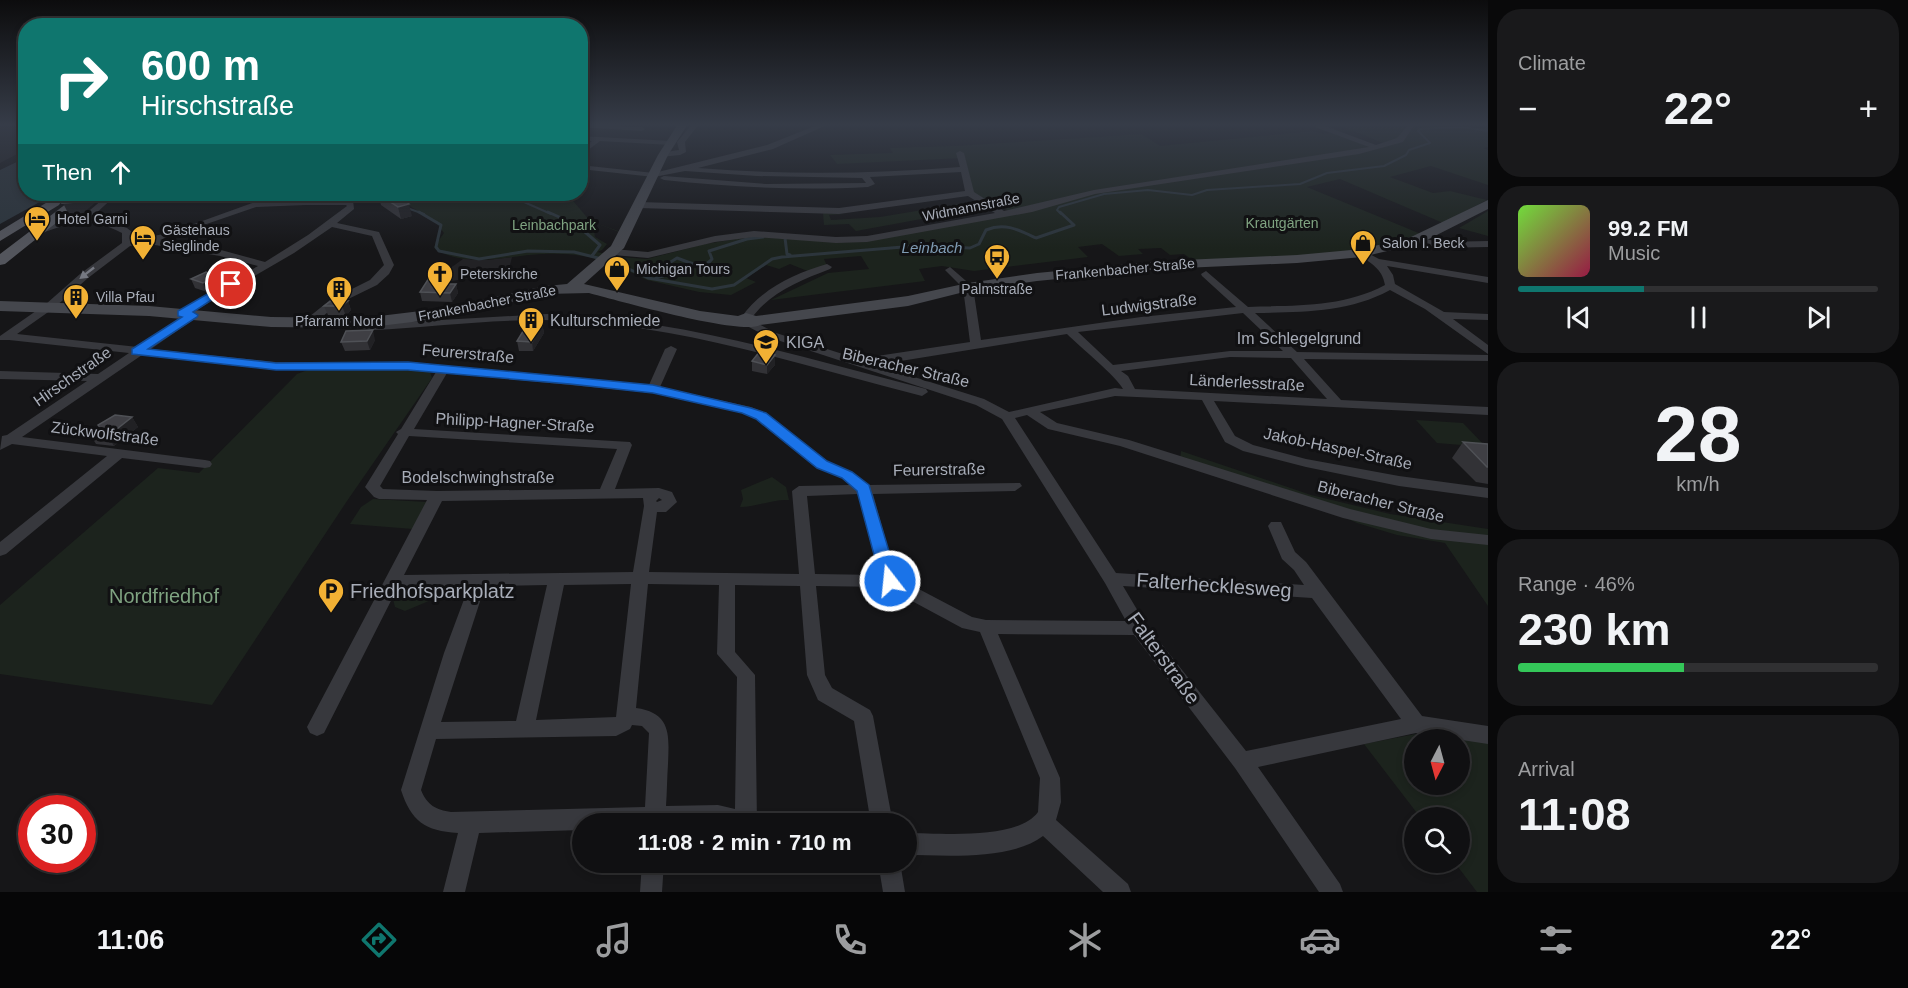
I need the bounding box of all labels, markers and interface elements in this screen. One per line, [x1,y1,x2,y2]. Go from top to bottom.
icon: right [42,42,120,120]
text: 600 m [141,42,260,89]
text: Climate [1518,52,1586,74]
text: 22° [1664,83,1732,134]
text: − [1518,90,1537,127]
text: + [1859,90,1878,127]
text: Hirschstraße [141,91,294,121]
icon: ahead [104,156,137,189]
text: Then [42,160,92,185]
street label: Widmannstraße [921,190,1021,224]
hotel icon: Hotel Garni [22,204,52,242]
place label: Hotel Garni [57,211,128,227]
park label: Krautgärten [1245,215,1319,231]
text: 99.2 FM [1608,216,1689,241]
park label: Leinbachpark [512,217,597,233]
place label: Gästehaus Sieglinde [162,222,230,254]
hotel icon: Gästehaus Sieglinde [128,223,158,261]
shop icon: Salon I. Beck [1348,228,1378,266]
place label: Salon I. Beck [1382,235,1465,251]
water label: Leinbach [902,239,962,256]
bus stop icon: Palmstraße [982,242,1012,280]
text: Music [1608,242,1660,264]
shop icon: Michigan Tours [602,254,632,292]
street label: Frankenbacher Straße [1055,255,1196,283]
pin [205,258,256,309]
church icon: Peterskirche [425,259,455,297]
place label: Michigan Tours [636,261,730,277]
place label: Peterskirche [460,266,538,282]
one-way arrow [80,267,95,279]
icon: arrive [214,267,247,300]
building icon: Pfarramt Nord [324,274,354,312]
place label: Palmstraße [961,281,1033,297]
building icon: Villa Pfau [61,282,91,320]
street label: Frankenbacher Straße [417,282,557,324]
place label: Villa Pfau [96,289,155,305]
street label: Ludwigstraße [1100,290,1198,319]
icon: previous [1562,301,1595,334]
icon: pause [1682,301,1715,334]
icon: next [1802,301,1835,334]
building icon: Kulturschmiede [516,305,546,343]
place label: Kulturschmiede [550,312,660,329]
place label: Pfarramt Nord [295,313,383,329]
school or university icon: KIGA [751,327,781,365]
street label: Im Schlegelgrund [1237,330,1361,347]
place label: KIGA [786,334,825,351]
street label: Feurerstraße [421,341,515,366]
street label: Hirschstraße [30,343,114,409]
street label: Biberacher Straße [841,345,971,390]
street label: Länderlesstraße [1189,371,1305,394]
text: 28 [1655,390,1741,478]
street label: Philipp-Hagner-Straße [435,410,595,435]
street label: Zückwolfstraße [50,418,160,449]
street label: Jakob-Haspel-Straße [1262,424,1414,473]
street label: Feurerstraße [893,460,985,479]
street label: Bodelschwinghstraße [402,469,555,486]
text: km/h [1676,473,1720,495]
street label: Biberacher Straße [1316,478,1446,525]
position arrow [858,549,922,613]
street label: Falterhecklesweg [1136,569,1292,601]
text: Range · 46% [1518,573,1635,595]
parking icon: Friedhofsparkplatz [316,576,346,614]
place label: Friedhofsparkplatz [350,580,515,602]
park label: Nordfriedhof [109,585,219,607]
text: 230 km [1518,604,1671,655]
street label: Falterstraße [1123,608,1205,708]
north arrow [1404,729,1470,795]
map controls [1404,729,1470,873]
text: Arrival [1518,758,1575,780]
text: 11:08 [1518,789,1631,840]
speed limit sign: 30 [18,795,96,873]
button: search [1404,807,1470,873]
text: 11:08 · 2 min · 710 m [638,830,852,855]
icon: directions [358,919,400,961]
icon: music [593,919,635,961]
icon: phone [829,919,871,961]
icon: climate [1064,919,1106,961]
icon: car [1299,919,1341,961]
icon: filters [1535,919,1577,961]
text: 11:06 [97,925,164,955]
text: 22° [1770,925,1811,955]

